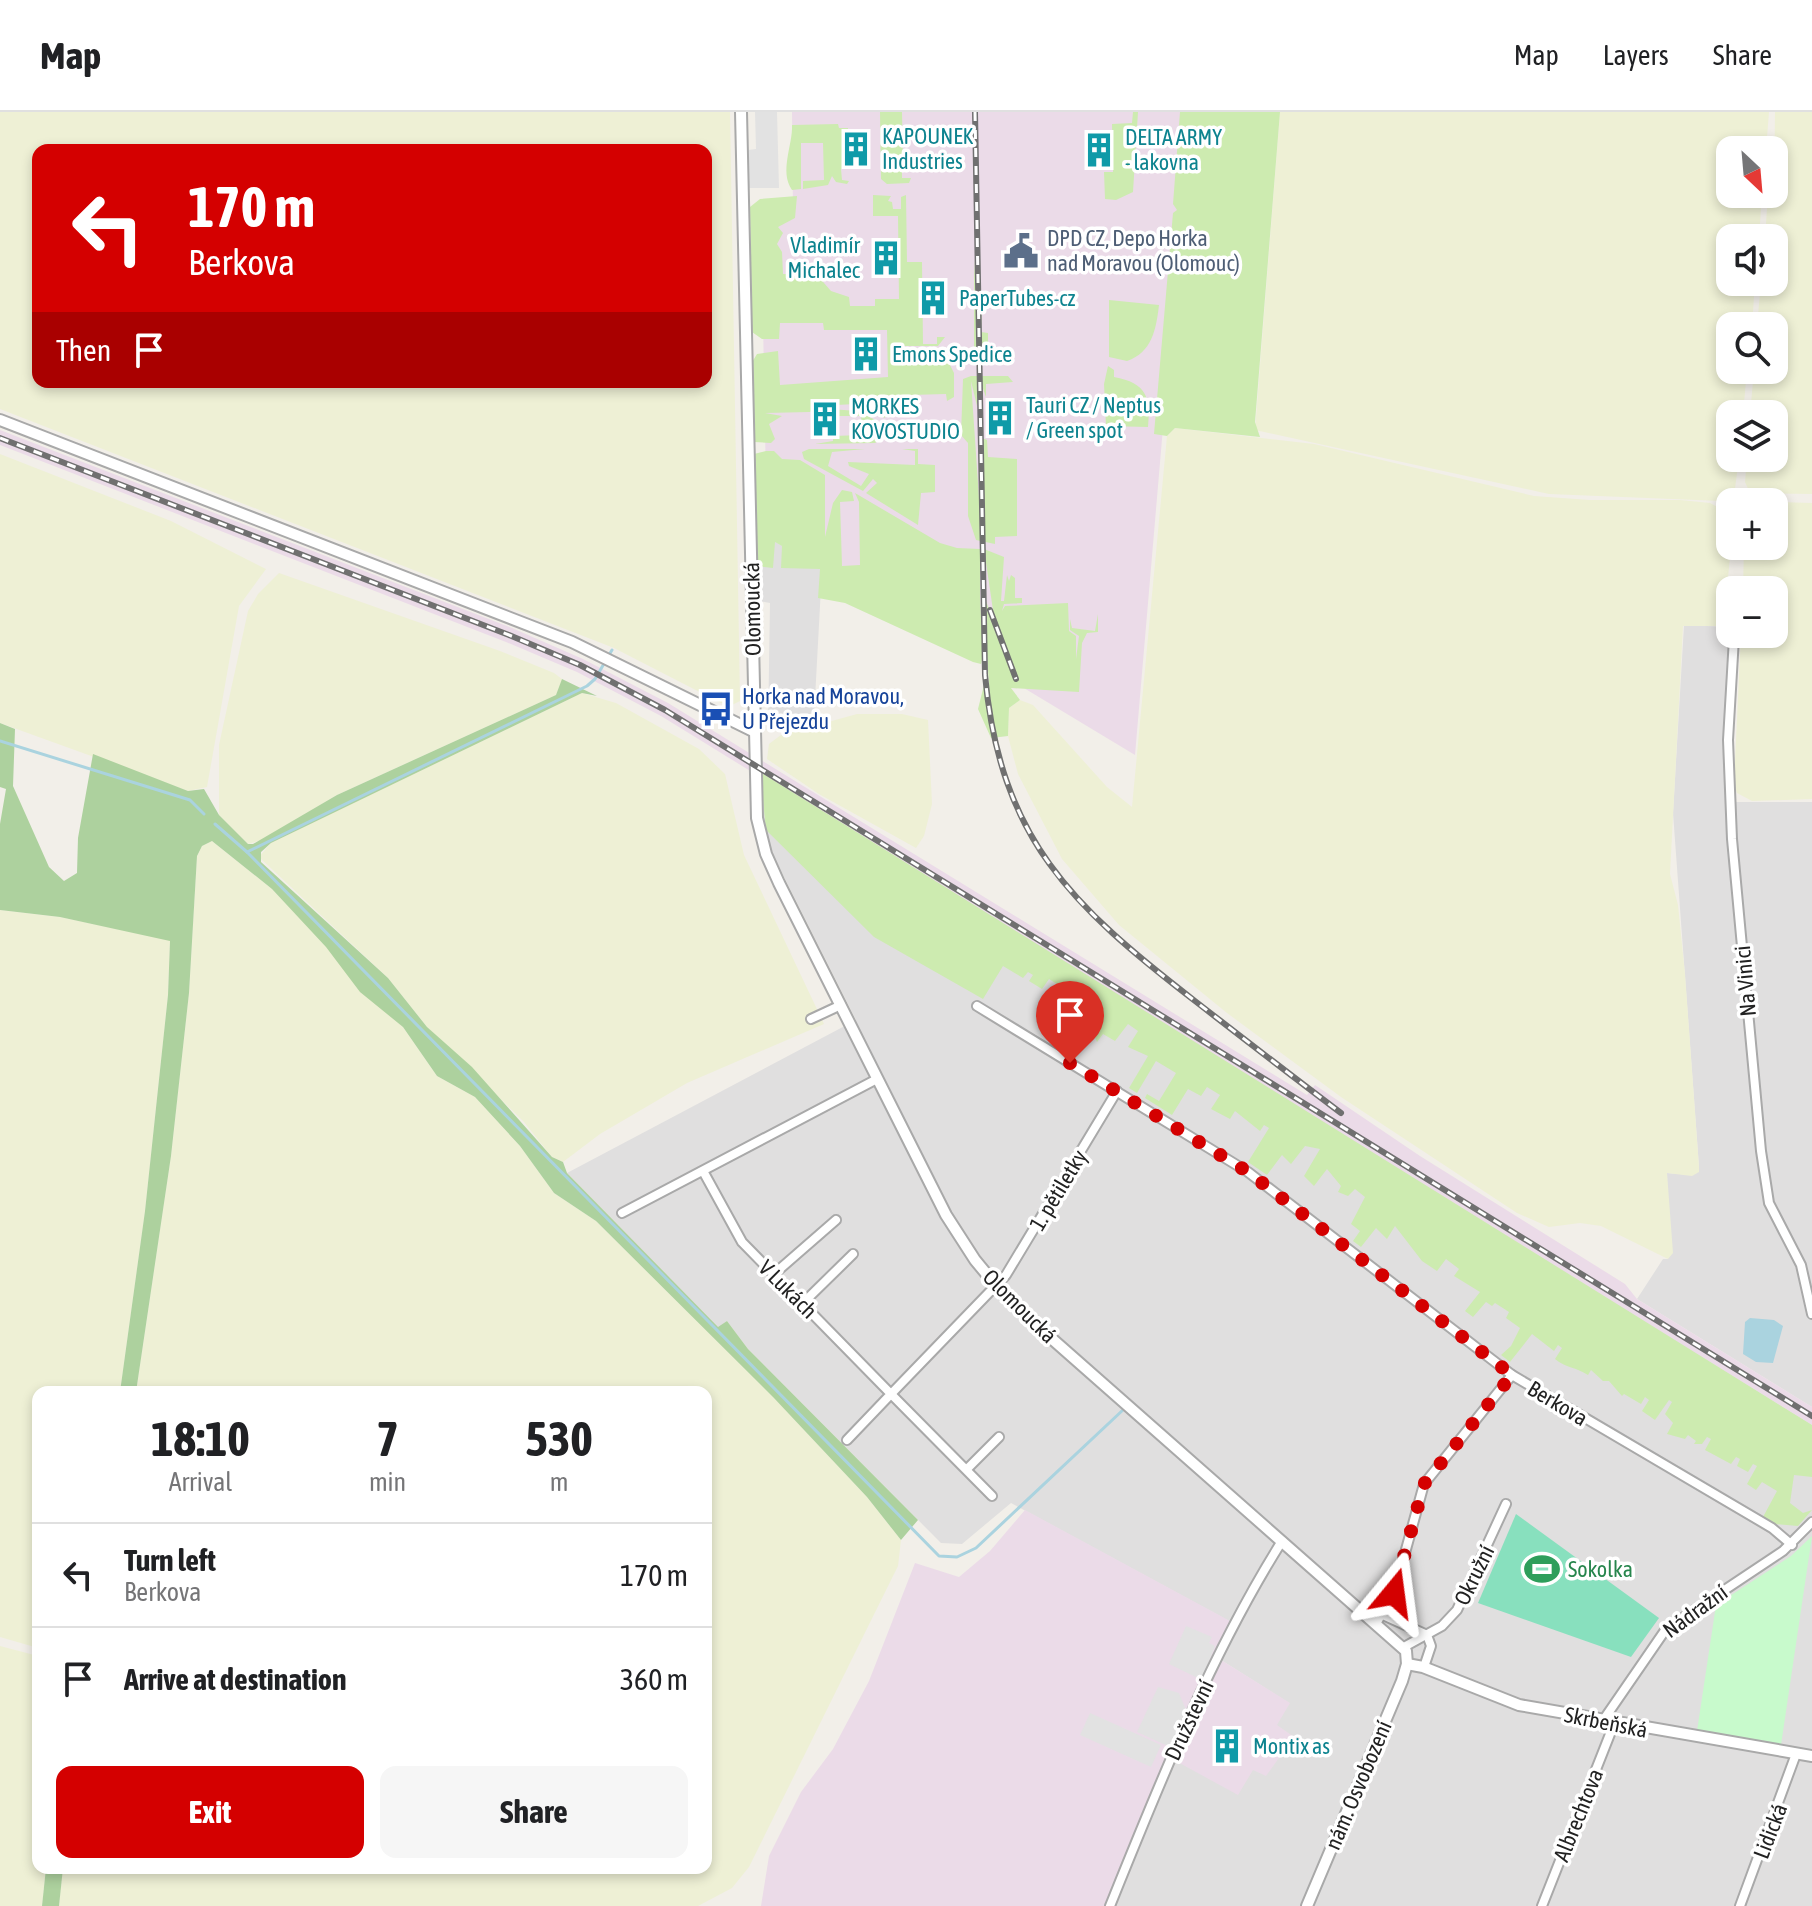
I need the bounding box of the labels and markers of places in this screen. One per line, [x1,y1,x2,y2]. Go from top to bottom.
place label: KAPOUNEK Industries [882,123,974,174]
place label: DELTA ARMY - lakovna [1125,124,1222,175]
building icon: KAPOUNEK Industries [837,130,875,168]
building icon: DELTA ARMY - lakovna [1080,131,1118,169]
place label: DPD CZ, Depo Horka nad Moravou (Olomouc) [1047,225,1240,276]
place label: Vladimír Michalec [788,232,861,283]
public building icon: DPD CZ, Depo Horka nad Moravou (Olomouc) [1002,232,1040,270]
building icon: Vladimír Michalec [867,239,905,277]
building icon: PaperTubes-cz [914,279,952,317]
place label: PaperTubes-cz [959,285,1075,311]
building icon: Emons Spedice [847,335,885,373]
place label: Emons Spedice [892,341,1012,367]
place label: Tauri CZ / Neptus / Green spot [1026,392,1161,443]
place label: MORKES KOVOSTUDIO [851,393,960,444]
building icon: Tauri CZ / Neptus / Green spot [981,399,1019,437]
building icon: MORKES KOVOSTUDIO [806,400,844,438]
place label: Horka nad Moravou, U Přejezdu [742,683,904,734]
bus stop icon: Horka nad Moravou, U Přejezdu [697,690,735,728]
pin [1036,981,1104,1063]
sports icon: Sokolka [1523,1550,1561,1588]
place label: Sokolka [1568,1556,1633,1582]
building icon: Montix as [1208,1727,1246,1765]
place label: Montix as [1253,1733,1330,1759]

